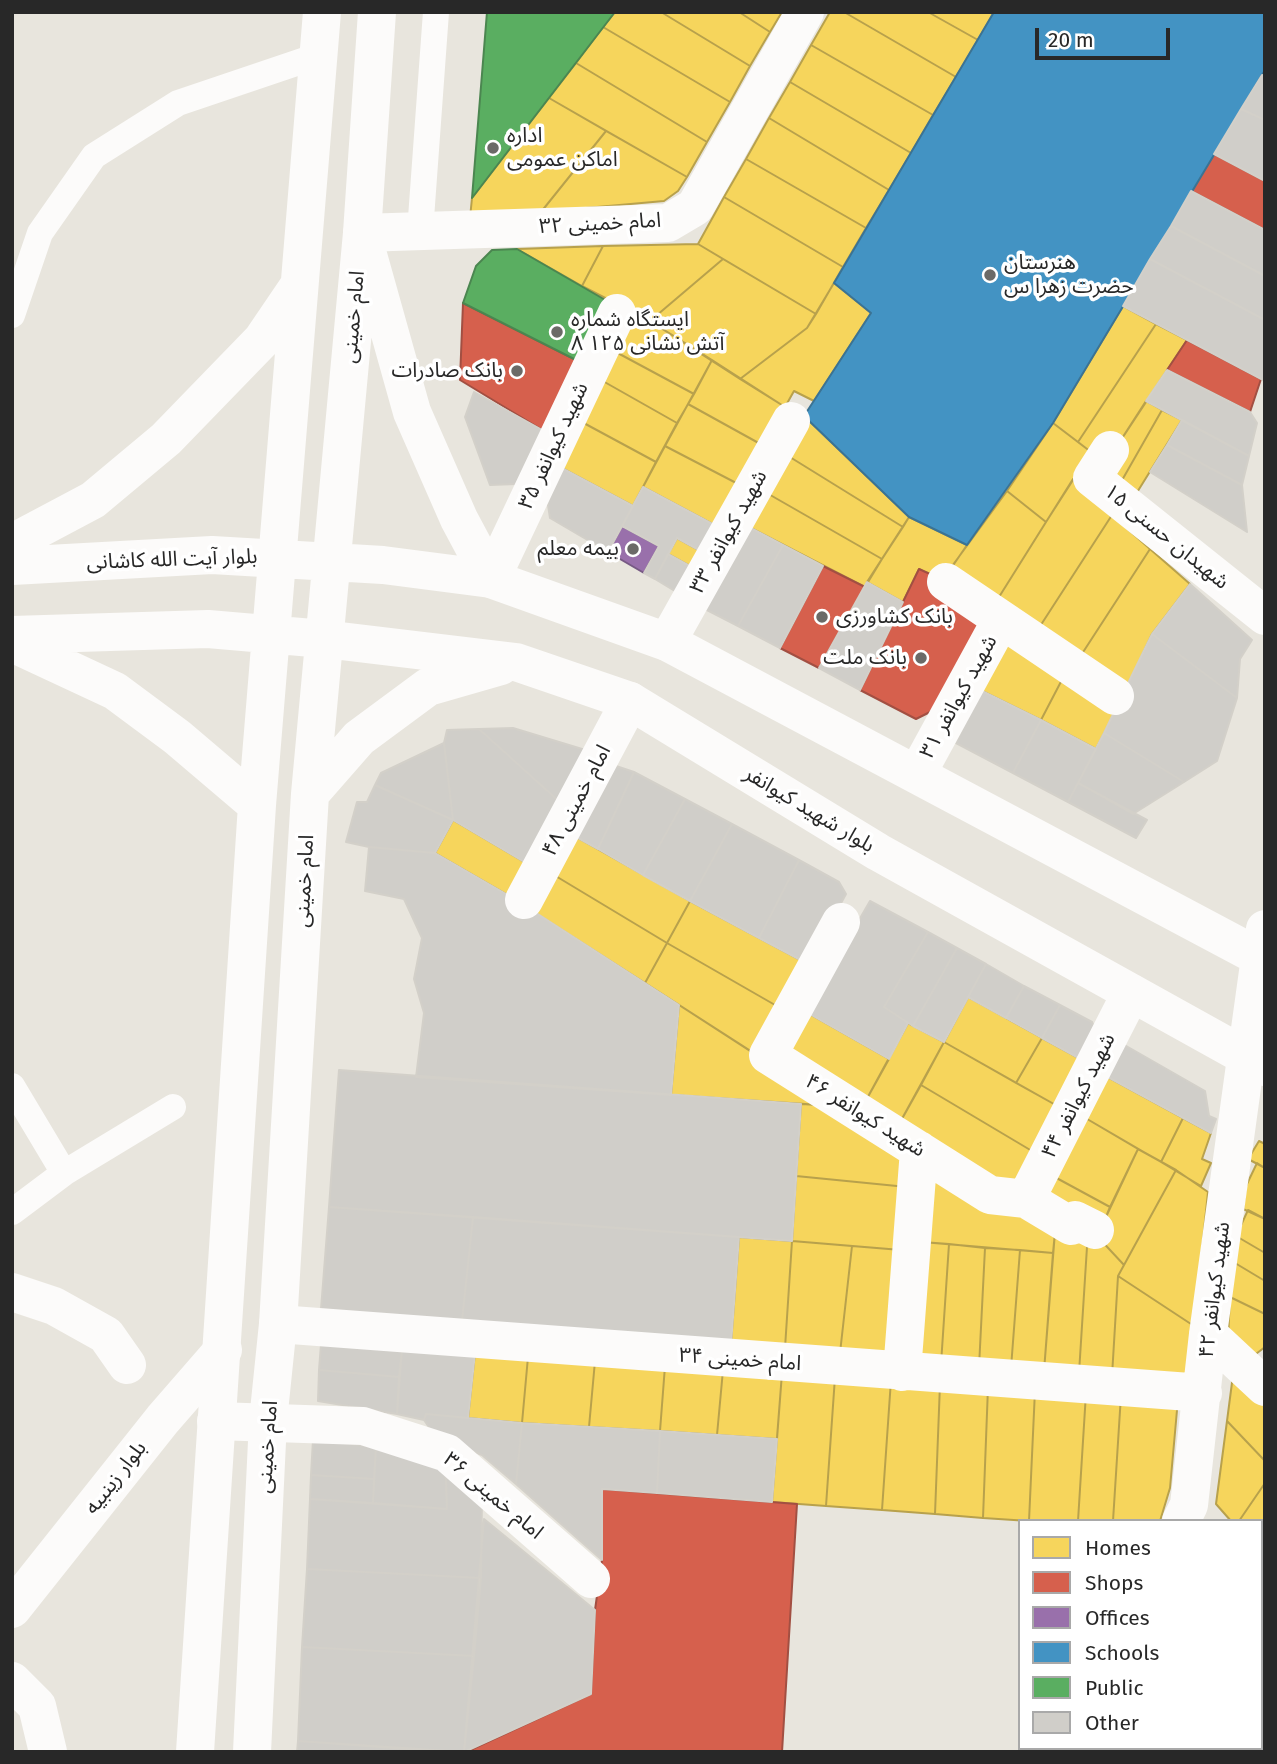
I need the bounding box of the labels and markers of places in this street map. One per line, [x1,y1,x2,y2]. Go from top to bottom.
place label: اداره اماکن عمومی [507,123,618,173]
marker: اداره اماکن عمومی [485,140,501,156]
place label: هنرستان حضرت زهرا س [1004,250,1134,300]
marker: هنرستان حضرت زهرا س [982,267,998,283]
place label: ایستگاه شماره ۸ آتش نشانی ۱۲۵ [571,307,724,357]
marker: ایستگاه شماره ۸ آتش نشانی ۱۲۵ [549,324,565,340]
place label: بانک صادرات [391,358,503,384]
marker: بانک صادرات [509,363,525,379]
place label: بیمه معلم [538,536,619,562]
marker: بیمه معلم [625,541,641,557]
place label: بانک کشاورزی [836,604,953,630]
marker: بانک کشاورزی [814,609,830,625]
place label: بانک ملت [823,645,907,671]
marker: بانک ملت [913,650,929,666]

